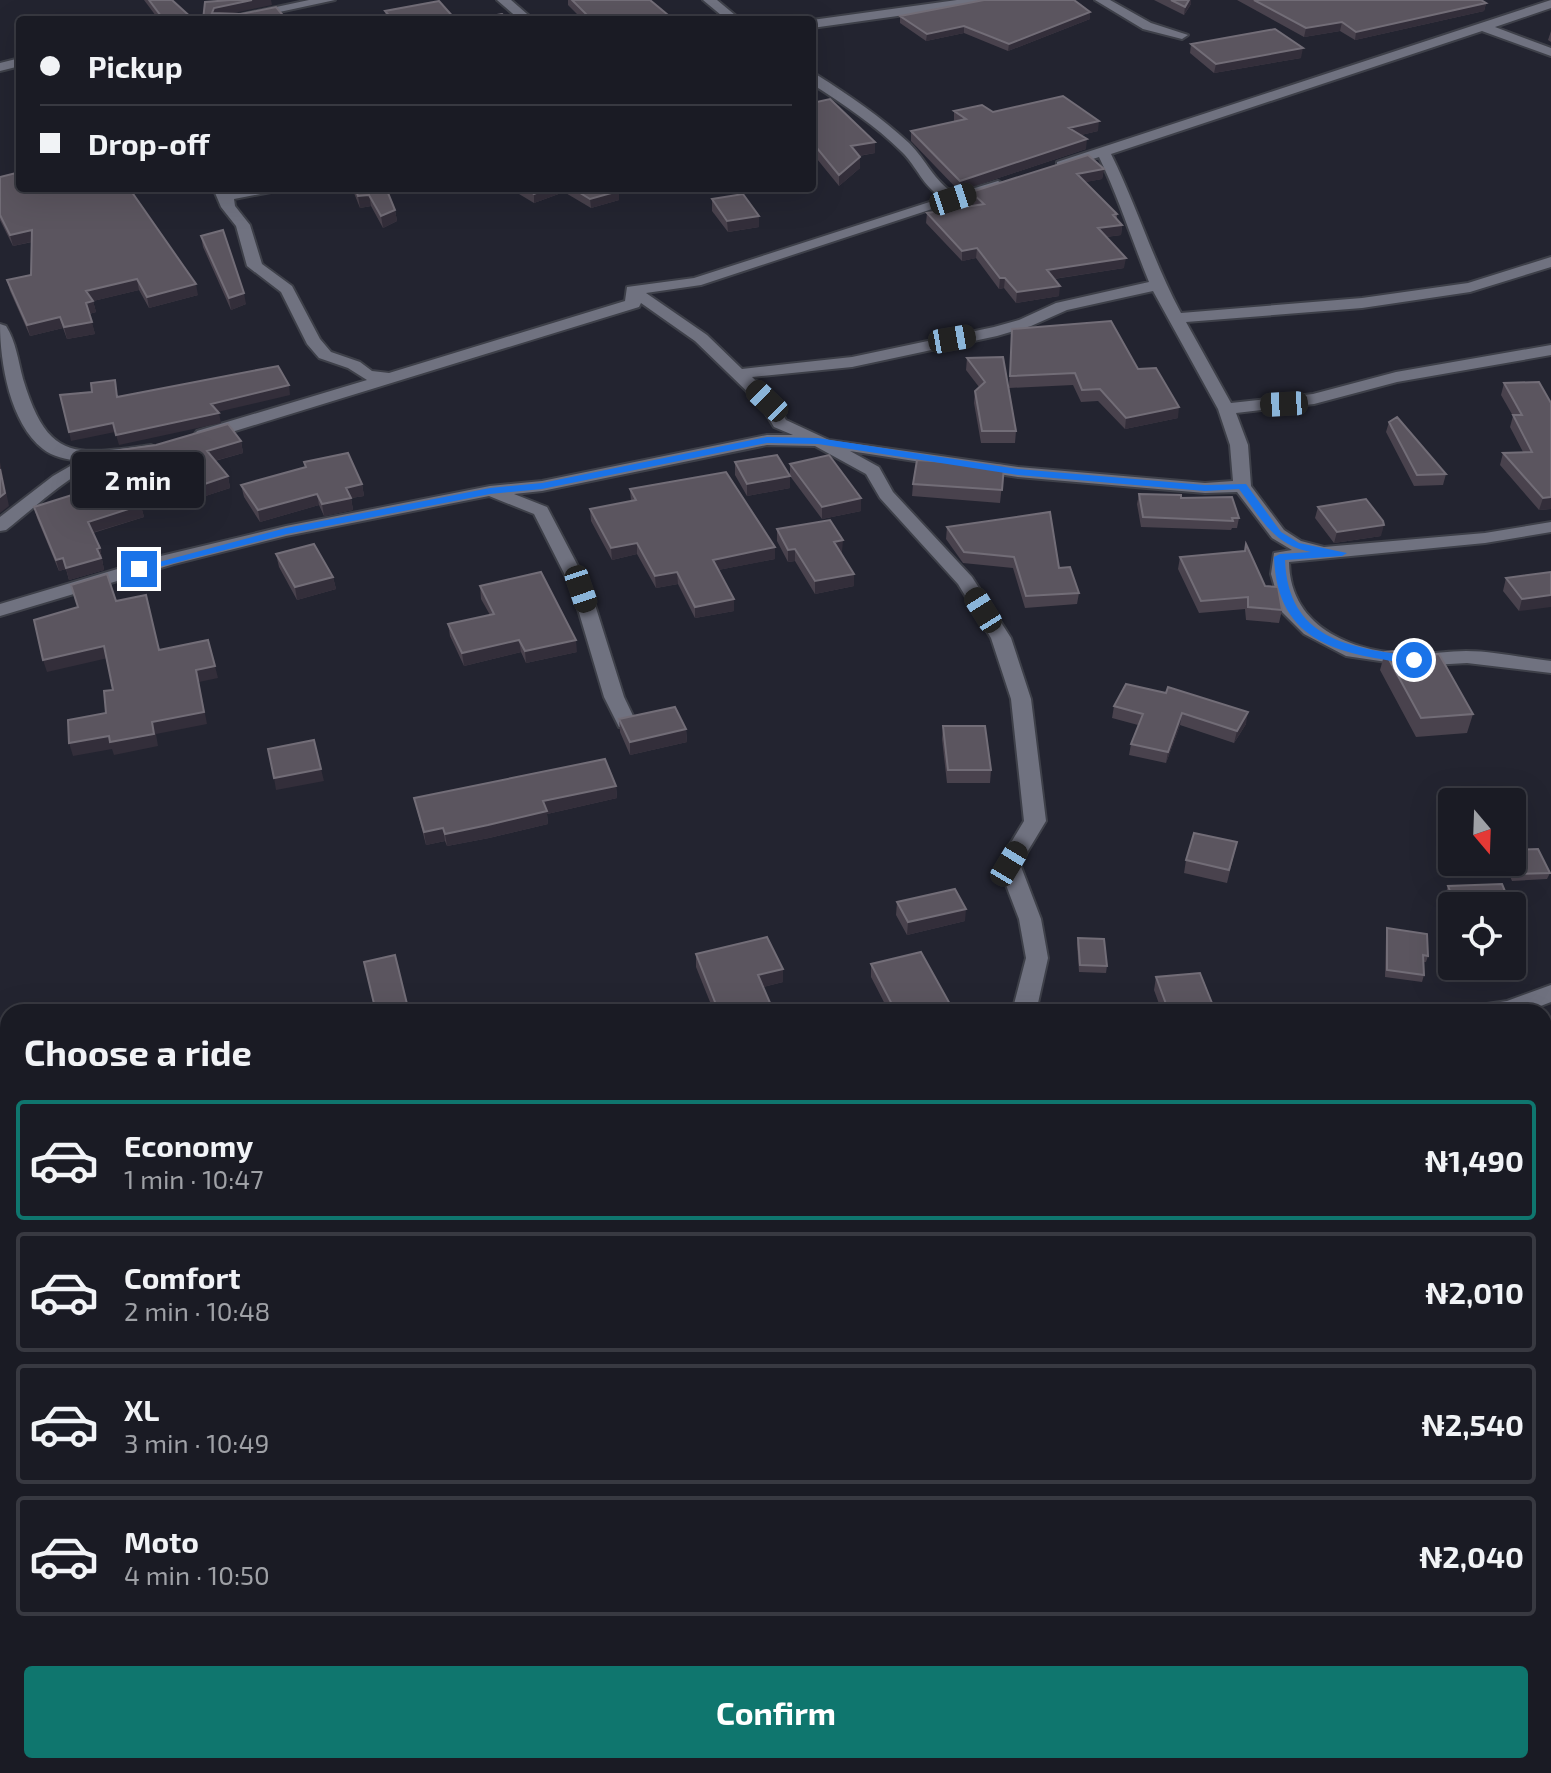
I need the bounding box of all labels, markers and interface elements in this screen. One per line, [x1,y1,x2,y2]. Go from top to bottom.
text: Pickup [88,48,183,84]
text: Drop-off [88,125,210,161]
car [926,180,980,218]
car [926,323,978,355]
car [741,376,793,426]
car [1259,391,1309,417]
callout: 2 min [73,453,205,509]
text: 2 min [105,464,171,495]
route end [121,551,157,587]
car [562,562,600,616]
car [960,583,1006,637]
route start [1396,642,1432,678]
north arrow [1438,788,1526,876]
map controls [1438,788,1526,980]
car [986,837,1032,891]
button: locate [1438,892,1526,980]
text: Choose a ride [24,1030,252,1073]
icon: car [28,1124,100,1196]
text: Economy [124,1127,253,1163]
text: ₦1,490 [1425,1142,1524,1178]
text: 1 min · 10:47 [124,1163,264,1194]
icon: car [28,1256,100,1328]
text: Comfort [124,1259,241,1295]
text: ₦2,010 [1425,1274,1524,1310]
text: 2 min · 10:48 [124,1295,270,1326]
icon: car [28,1388,100,1460]
text: XL [124,1391,159,1427]
text: ₦2,540 [1422,1406,1524,1442]
text: 3 min · 10:49 [124,1427,269,1458]
icon: car [28,1520,100,1592]
text: Moto [124,1523,199,1559]
text: ₦2,040 [1419,1538,1524,1574]
text: 4 min · 10:50 [124,1559,270,1590]
button: Confirm [24,1666,1528,1758]

